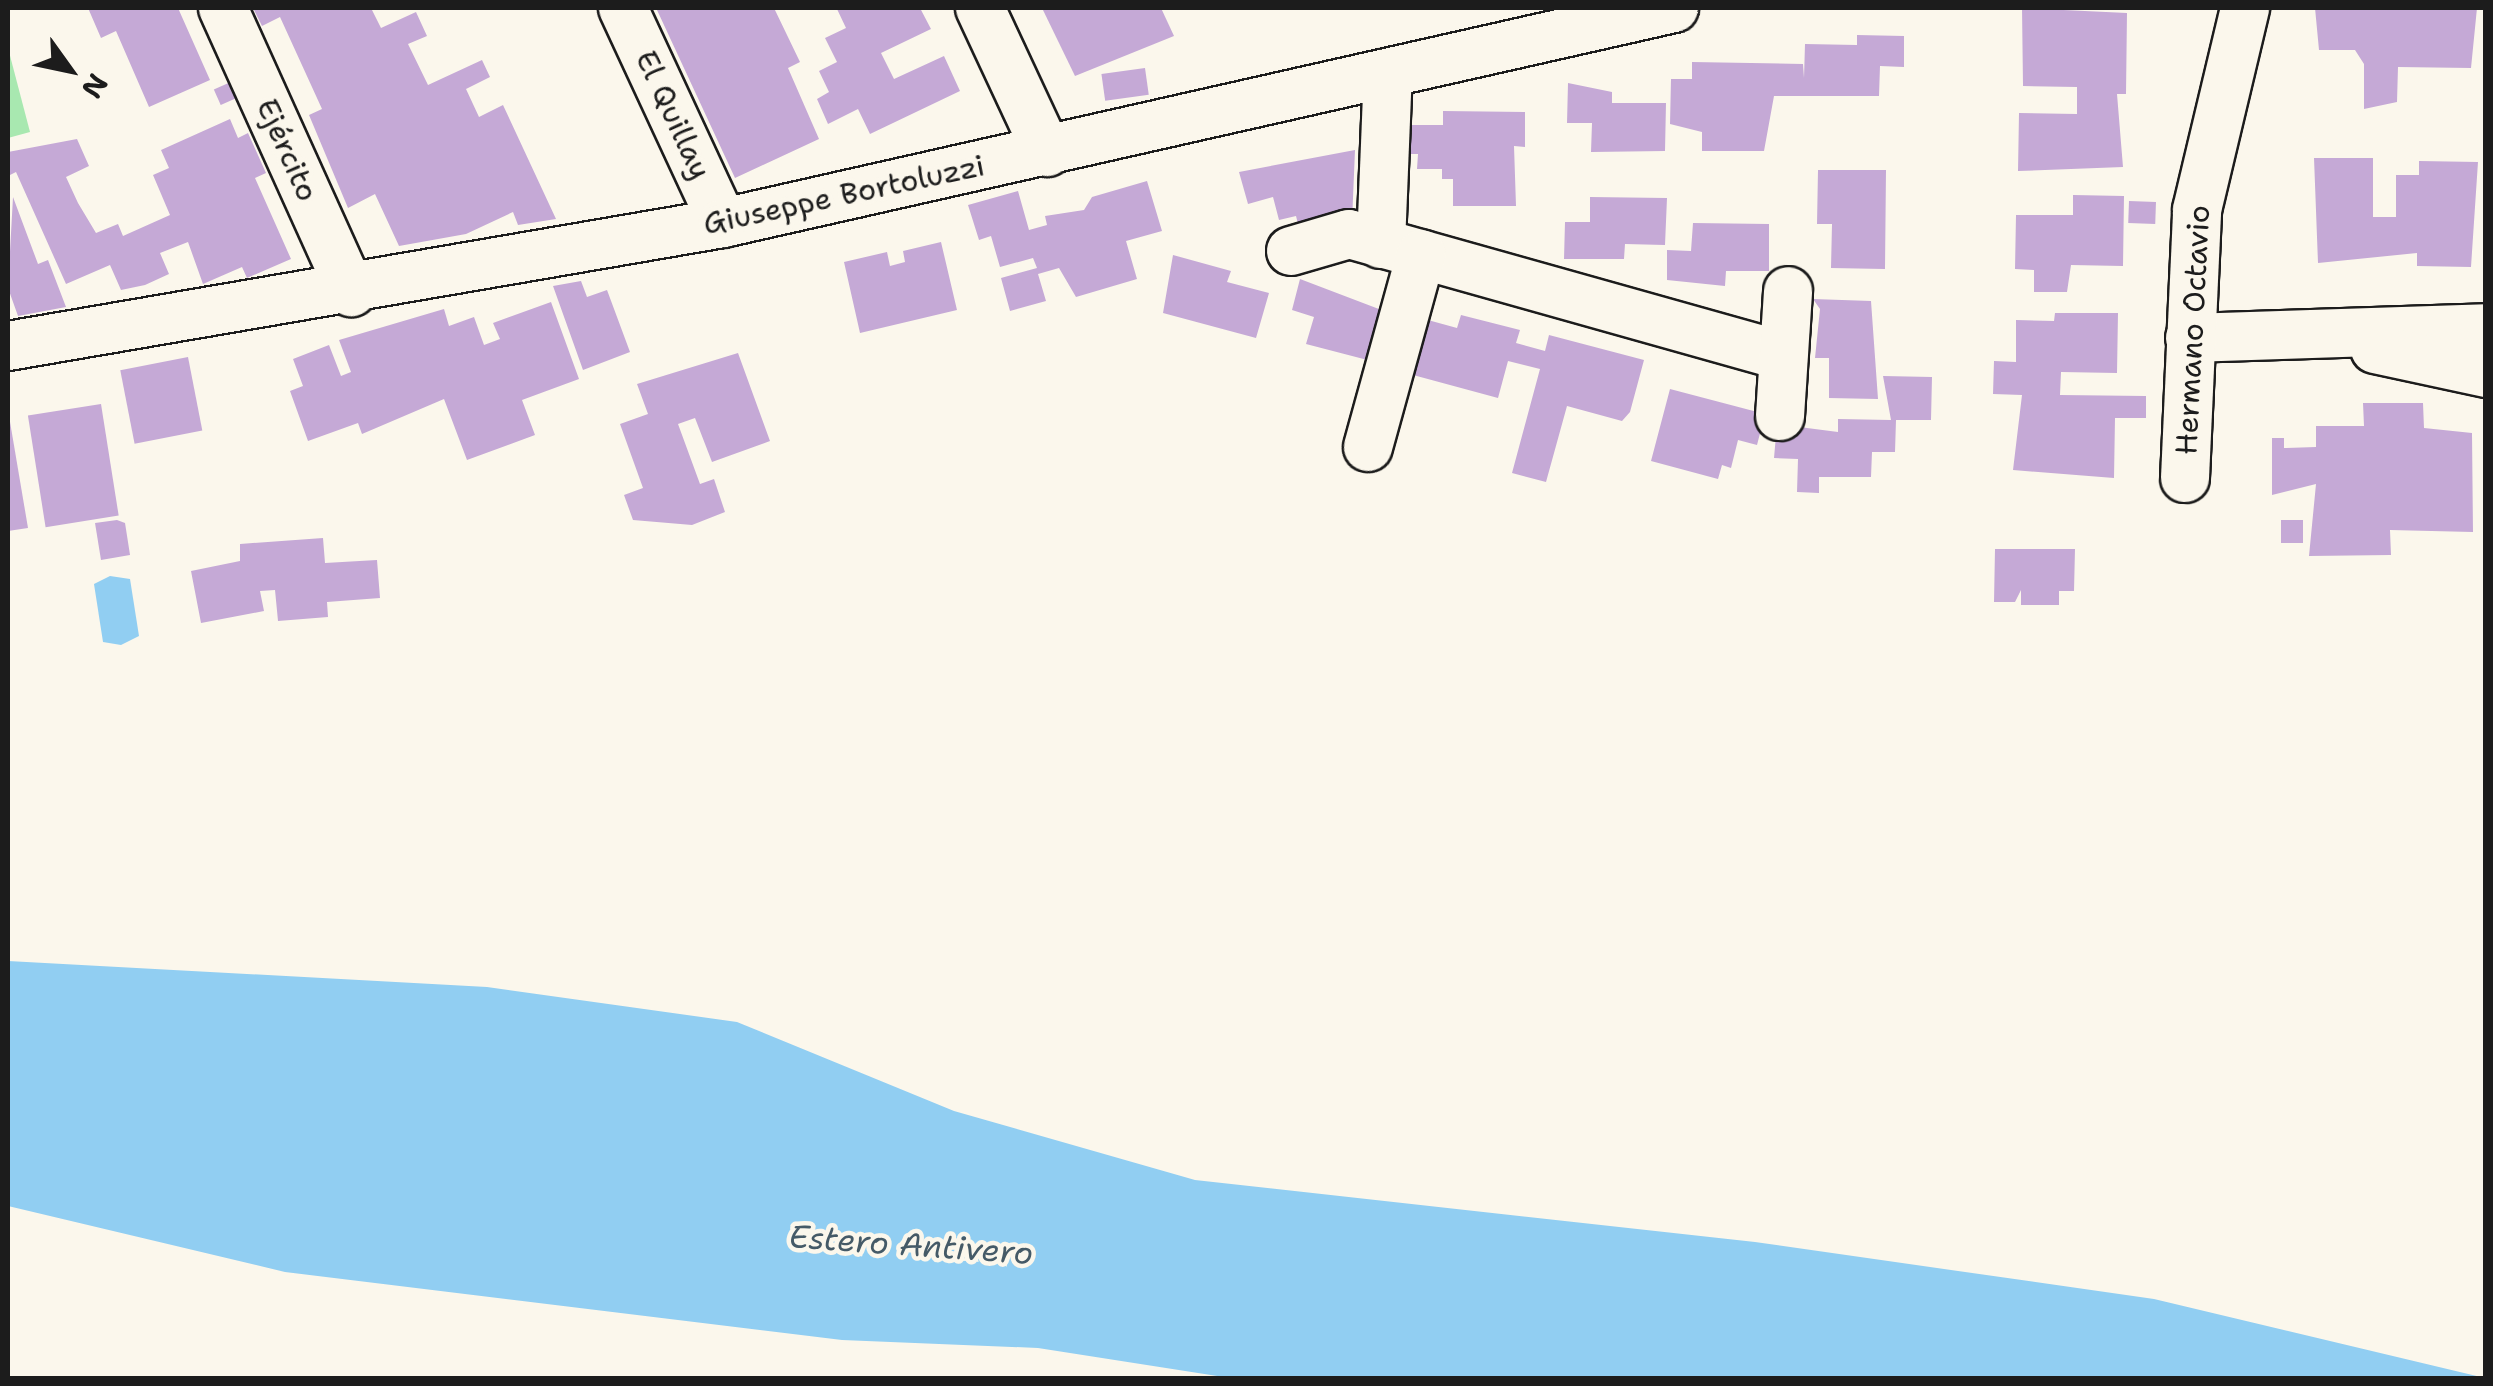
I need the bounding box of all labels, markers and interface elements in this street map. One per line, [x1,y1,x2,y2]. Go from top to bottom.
north arrow [20,20,120,120]
street label: El Quillay [628,45,718,185]
text: N [73,67,117,106]
street label: Ejército [249,93,325,207]
street label: Giuseppe Bortoluzzi [700,148,988,242]
street label: Hermano Octavio [2168,204,2218,456]
water label: Estero Antivero [788,1217,1034,1273]

